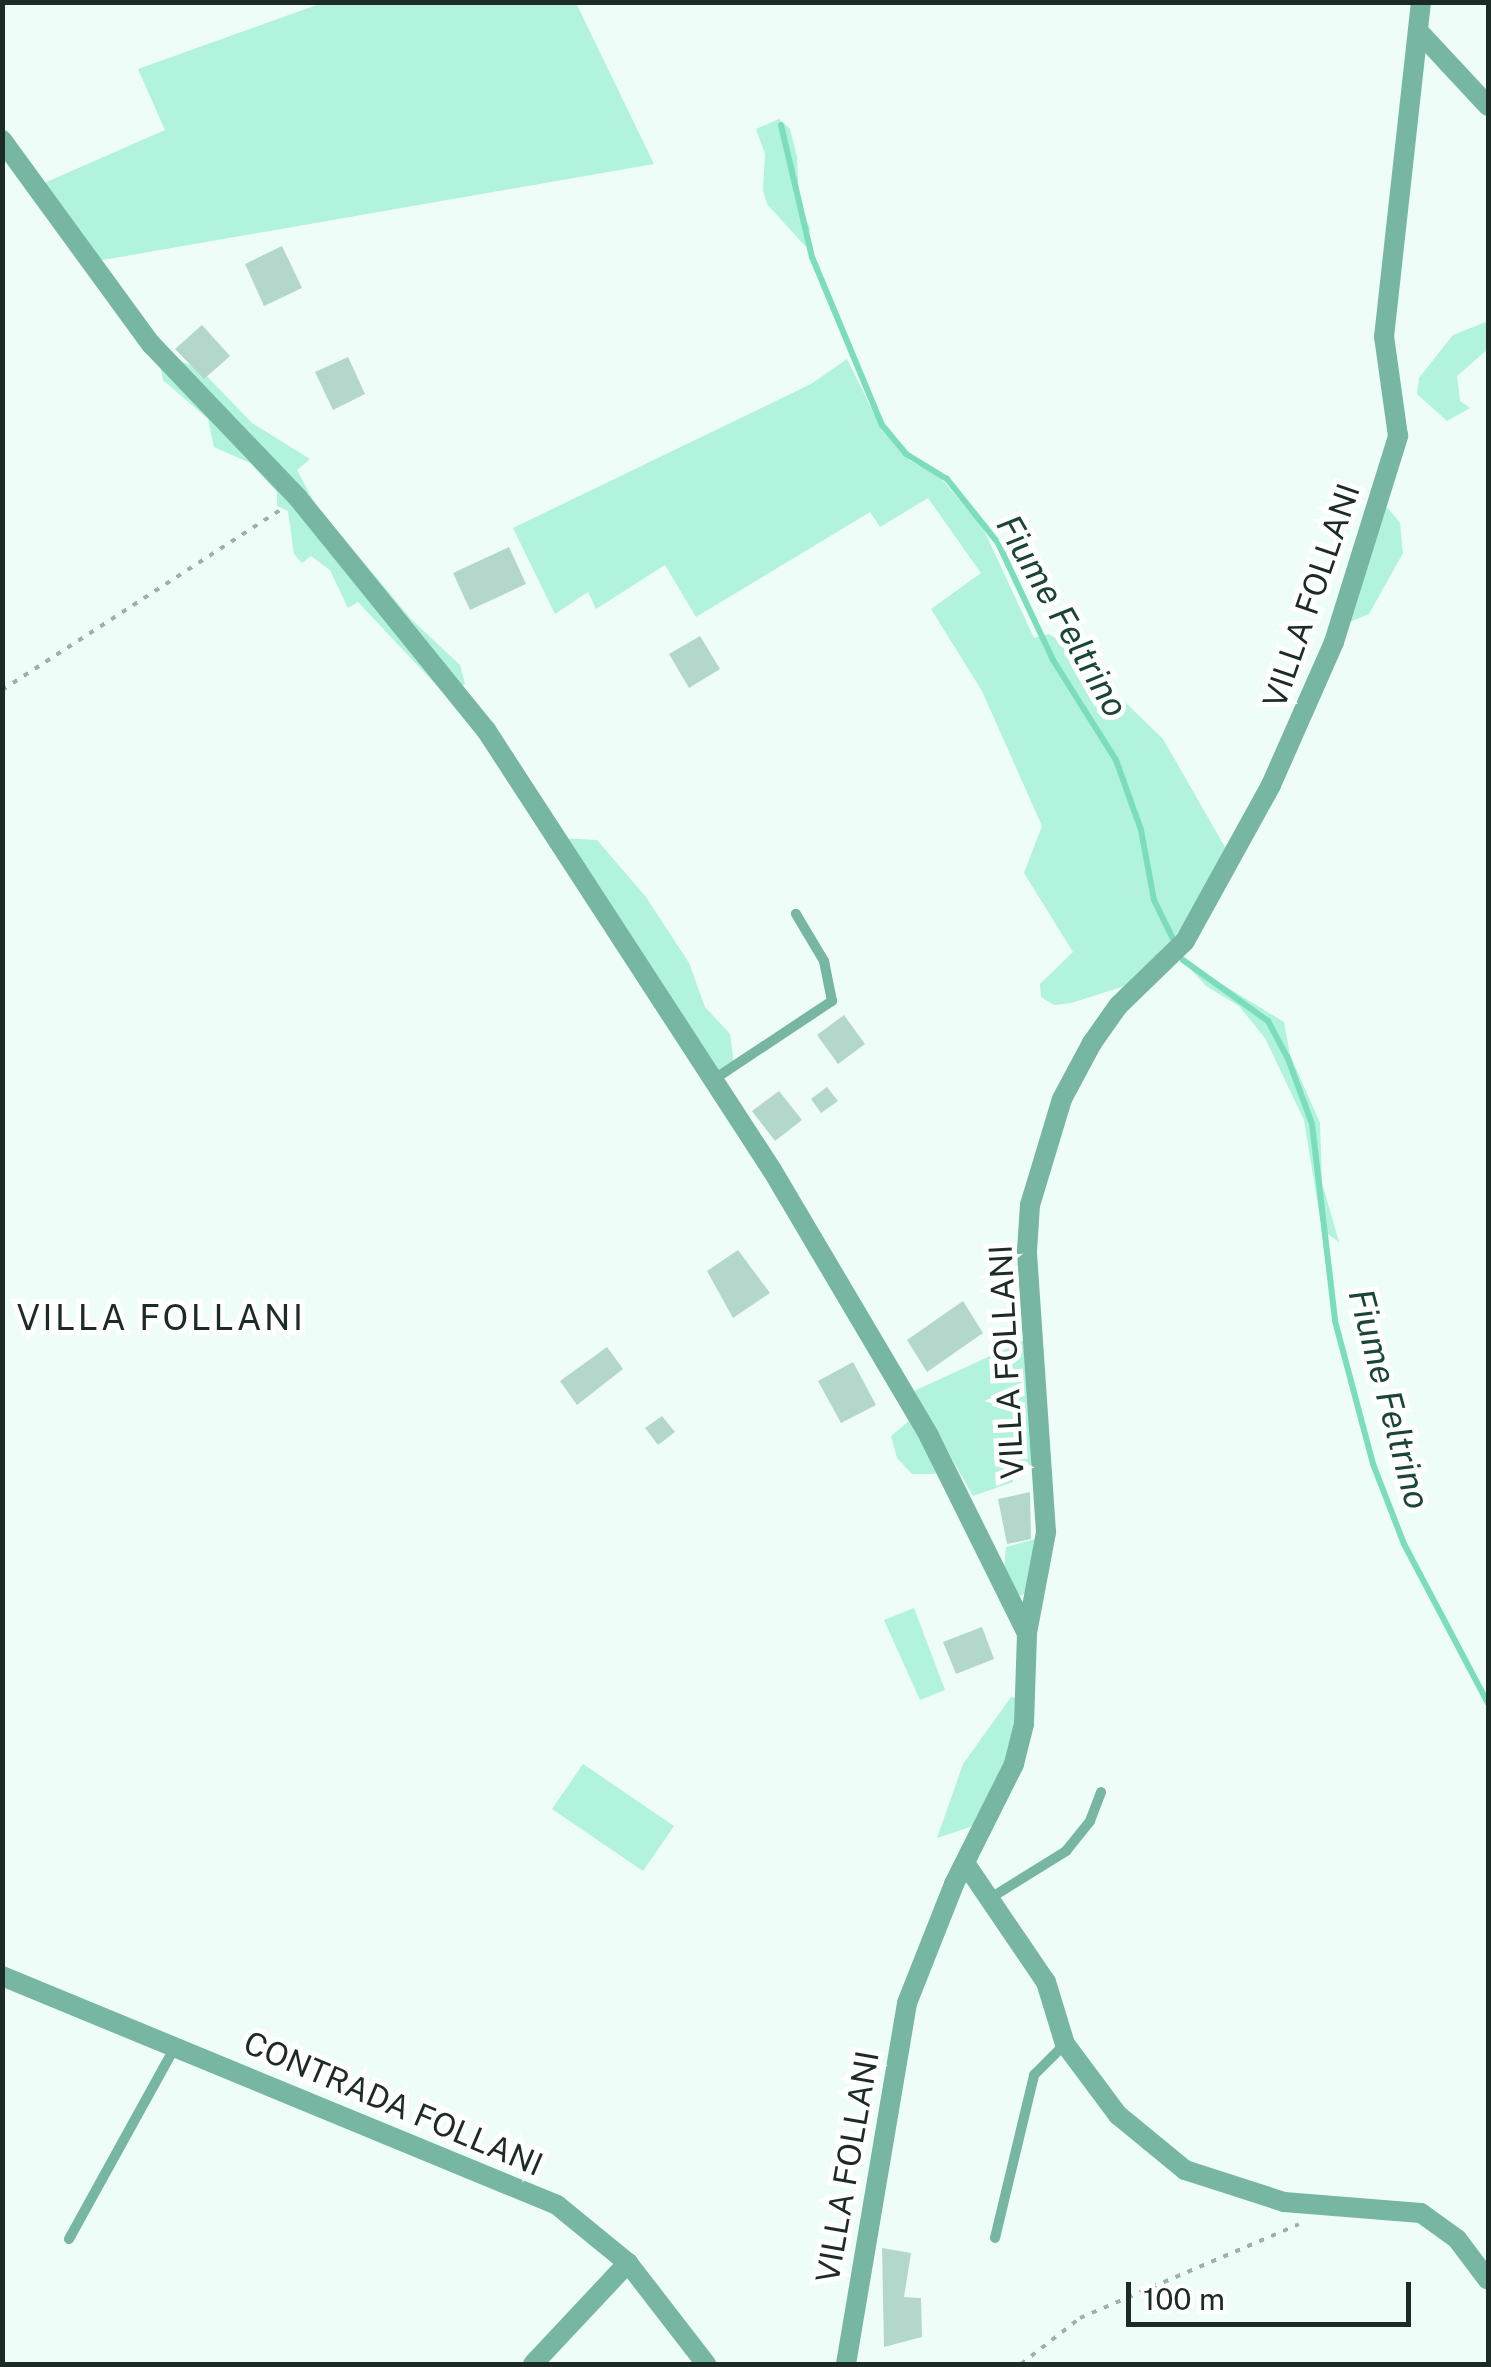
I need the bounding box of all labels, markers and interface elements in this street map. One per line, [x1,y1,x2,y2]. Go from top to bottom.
street label: VILLA FOLLANI [1256,479,1368,713]
water label: Fiume Feltrino [987,507,1137,725]
street label: VILLA FOLLANI [982,1244,1032,1480]
water label: Fiume Feltrino [1339,1284,1439,1514]
district label: VILLA FOLLANI [17,1297,305,1339]
street label: CONTRADA FOLLANI [238,2024,548,2184]
street label: VILLA FOLLANI [809,2048,887,2286]
scale bar [1131,2262,1416,2324]
text: 100 m [1143,2281,1225,2317]

